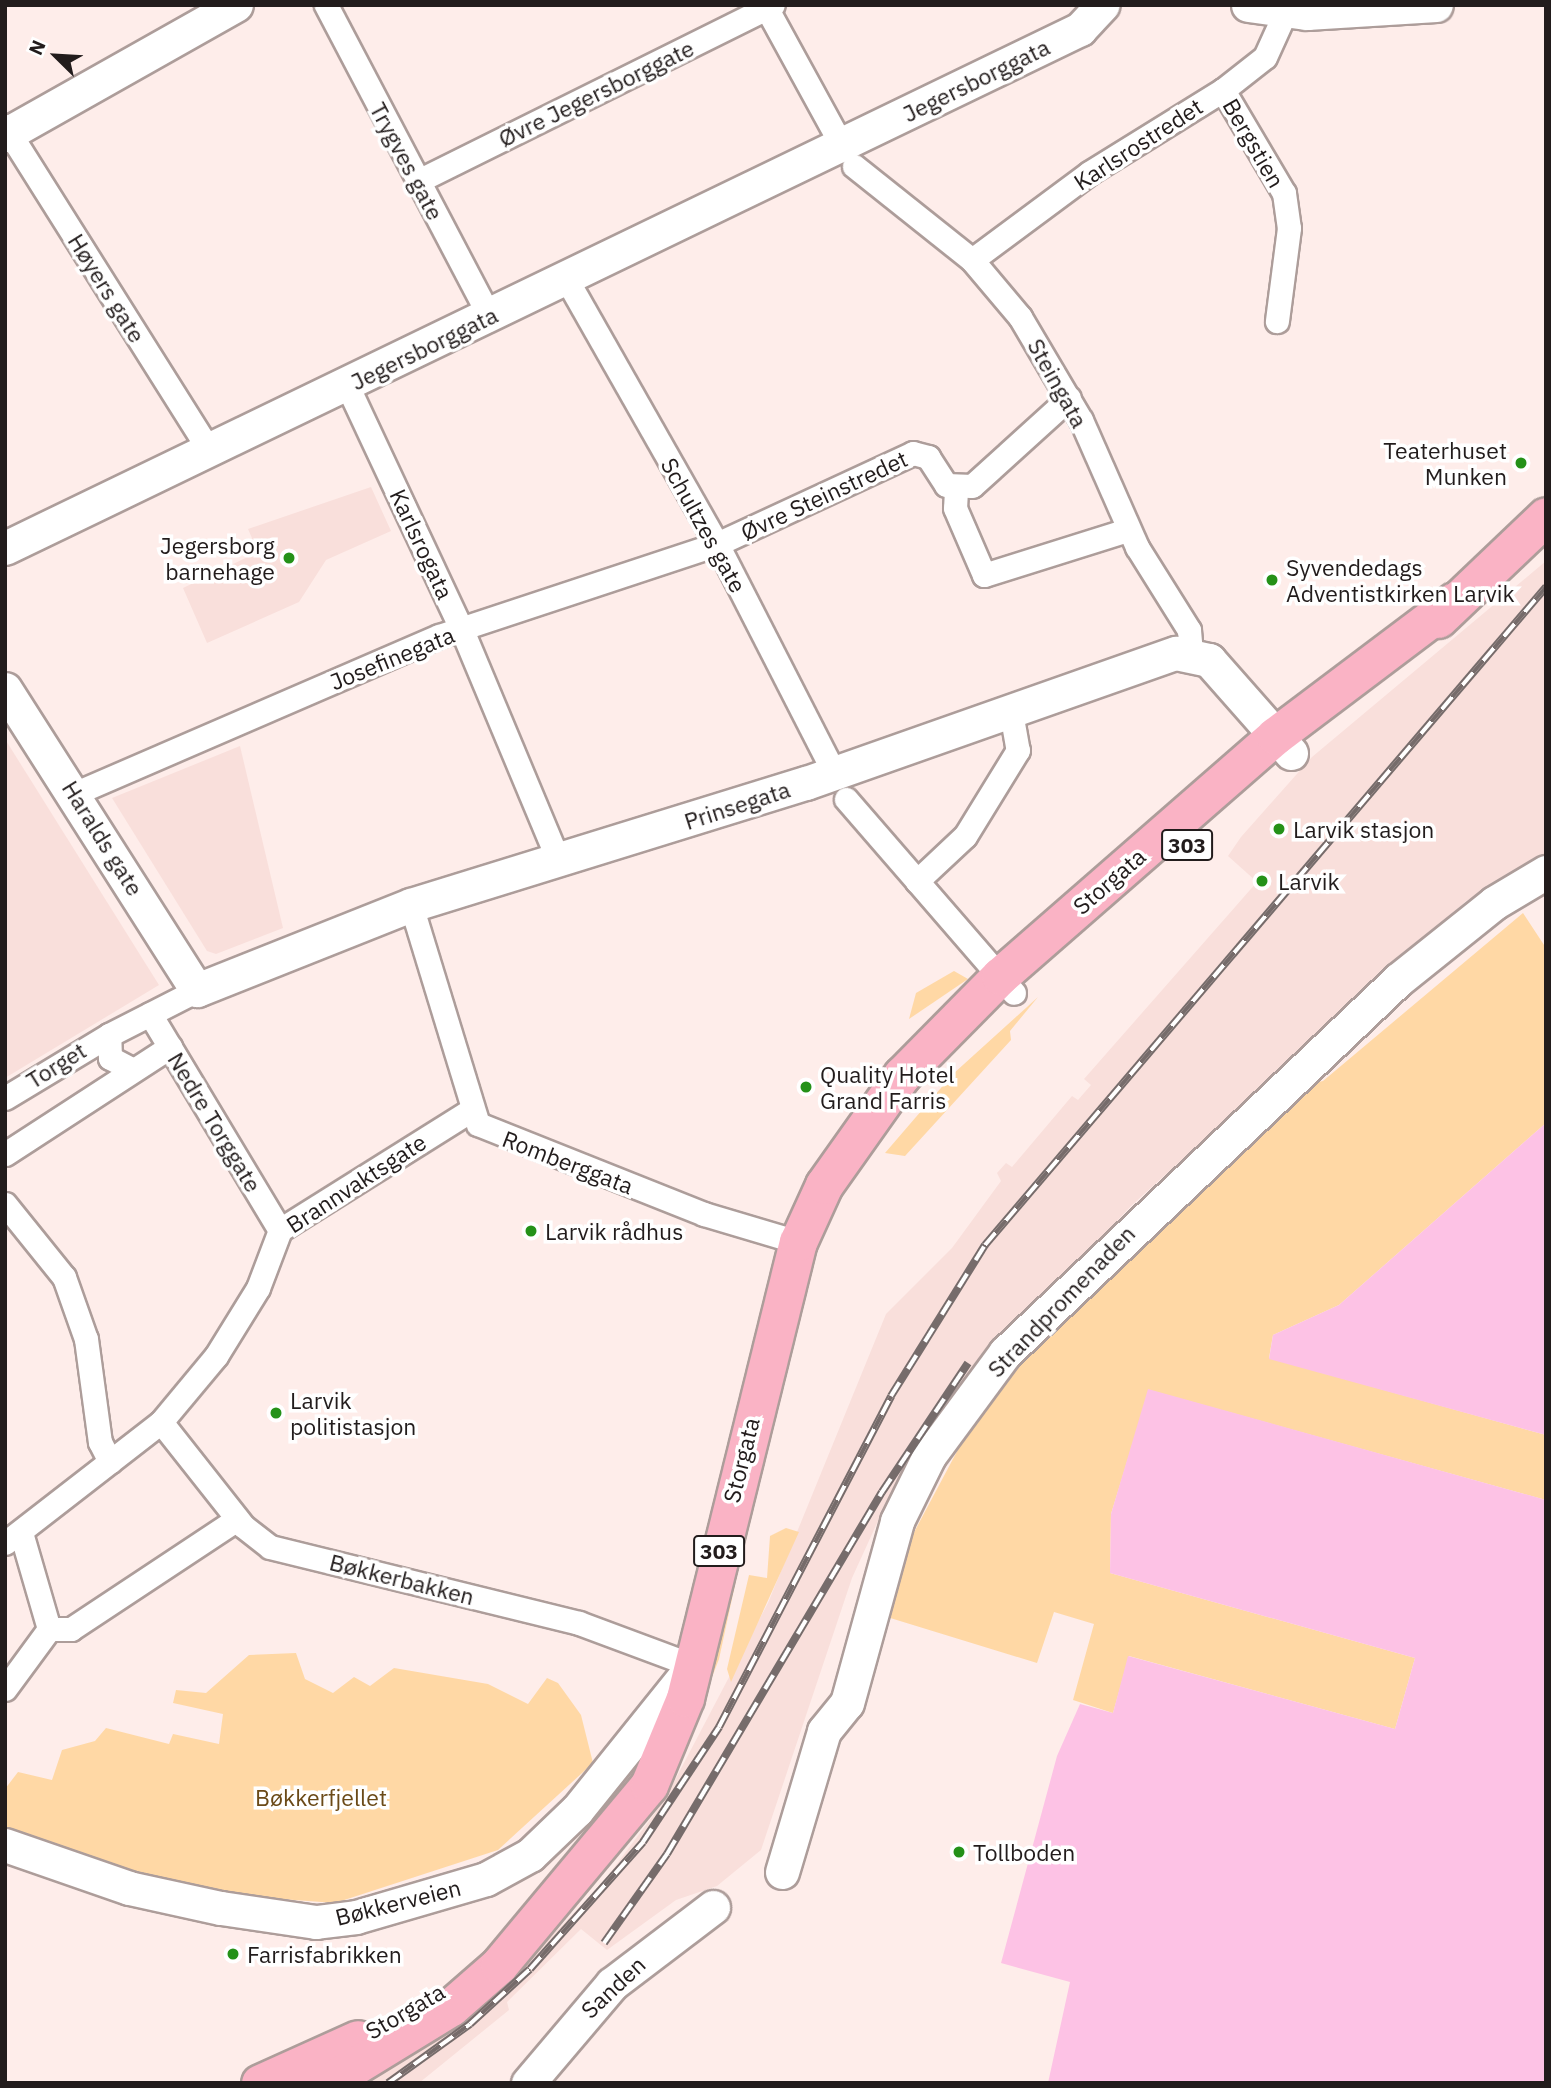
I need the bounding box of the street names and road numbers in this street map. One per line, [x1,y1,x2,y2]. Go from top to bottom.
street label: Jegersborggata [898,33,1054,127]
street label: Øvre Jegersborggate [494,34,698,152]
street label: Karlsrostredet [1069,92,1207,196]
street label: Bergstien [1217,94,1291,192]
street label: Trygves gate [365,98,449,224]
street label: Høyers gate [63,228,151,348]
street label: Jegersborggata [346,301,502,395]
street label: Steingata [1022,334,1094,432]
street label: Øvre Steinstredet [736,444,912,546]
street label: Schultzes gate [656,453,752,597]
street label: Karlsrogata [384,485,460,603]
street label: Josefinegata [326,621,458,695]
street label: Haralds gate [57,775,149,901]
street label: Prinsegata [681,775,793,835]
road number: 303 [1161,828,1213,862]
street label: Storgata [1067,842,1151,920]
street label: Torget [21,1036,91,1094]
street label: Nedre Torggate [162,1047,268,1197]
street label: Romberggata [499,1124,637,1200]
street label: Brannvaktsgate [281,1128,431,1238]
street label: Strandpromenaden [982,1219,1140,1383]
street label: Storgata [717,1415,765,1505]
road number: 303 [693,1534,745,1568]
street label: Bøkkerbakken [327,1548,477,1610]
street label: Bøkkerveien [332,1873,464,1931]
street label: Sanden [575,1950,651,2024]
street label: Storgata [360,1977,450,2045]

